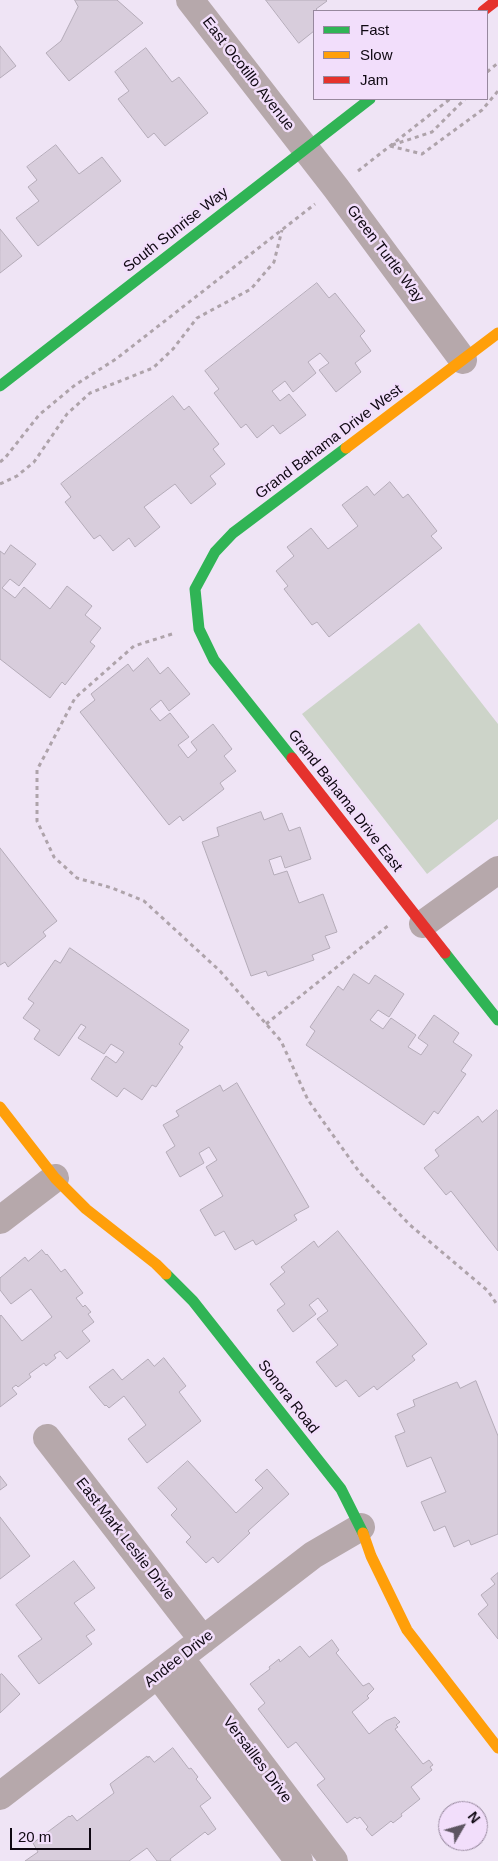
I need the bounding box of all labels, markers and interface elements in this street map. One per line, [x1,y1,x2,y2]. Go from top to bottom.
legend [313,10,488,100]
street label: East Ocotillo Avenue [198,14,298,134]
text: Fast [360,21,389,38]
text: Slow [360,46,393,63]
text: Jam [360,71,388,88]
street label: South Sunrise Way [120,184,232,276]
street label: Green Turtle Way [343,202,427,306]
street label: Grand Bahama Drive West [252,381,406,503]
street label: Grand Bahama Drive East [284,726,406,876]
street label: Sonora Road [254,1357,322,1437]
street label: East Mark Leslie Drive [72,1474,178,1604]
street label: Andee Drive [141,1626,217,1692]
street label: Versailles Drive [219,1713,295,1807]
north arrow [438,1801,488,1851]
text: N [465,1808,483,1826]
scale bar [12,1818,94,1850]
text: 20 m [18,1828,51,1845]

